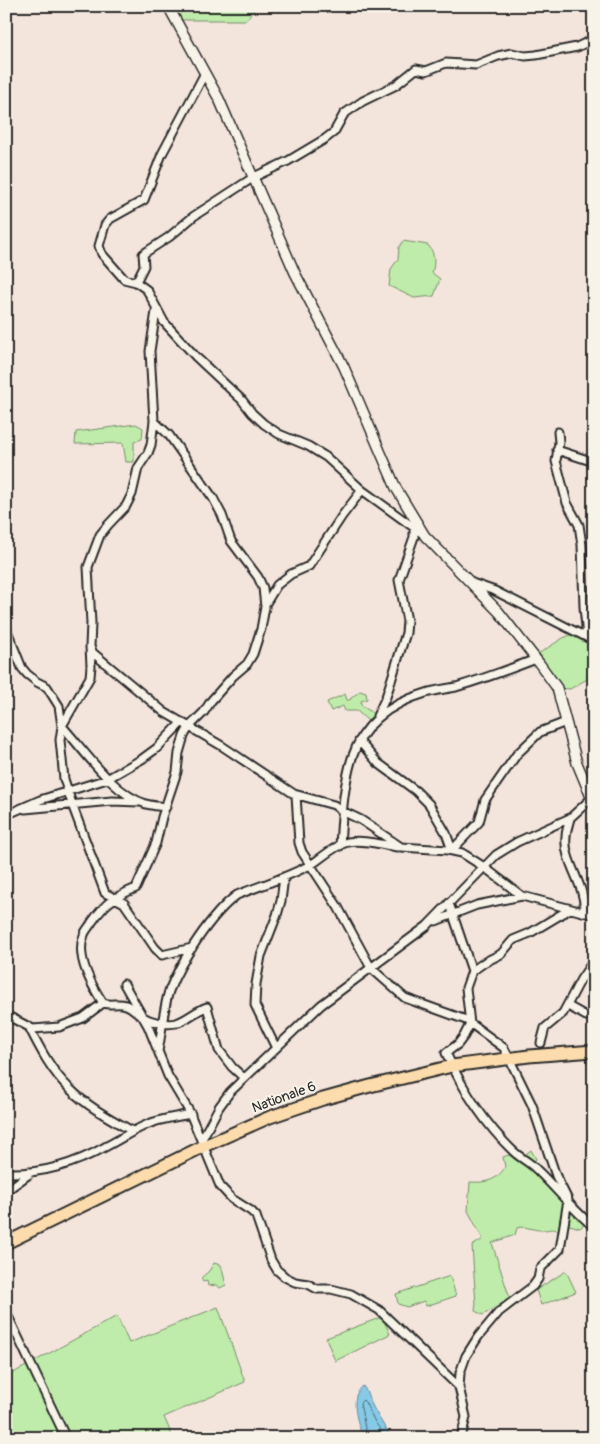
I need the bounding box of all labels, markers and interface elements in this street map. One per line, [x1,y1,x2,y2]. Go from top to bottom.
street label: Nationale 6 [250,1078,318,1116]

